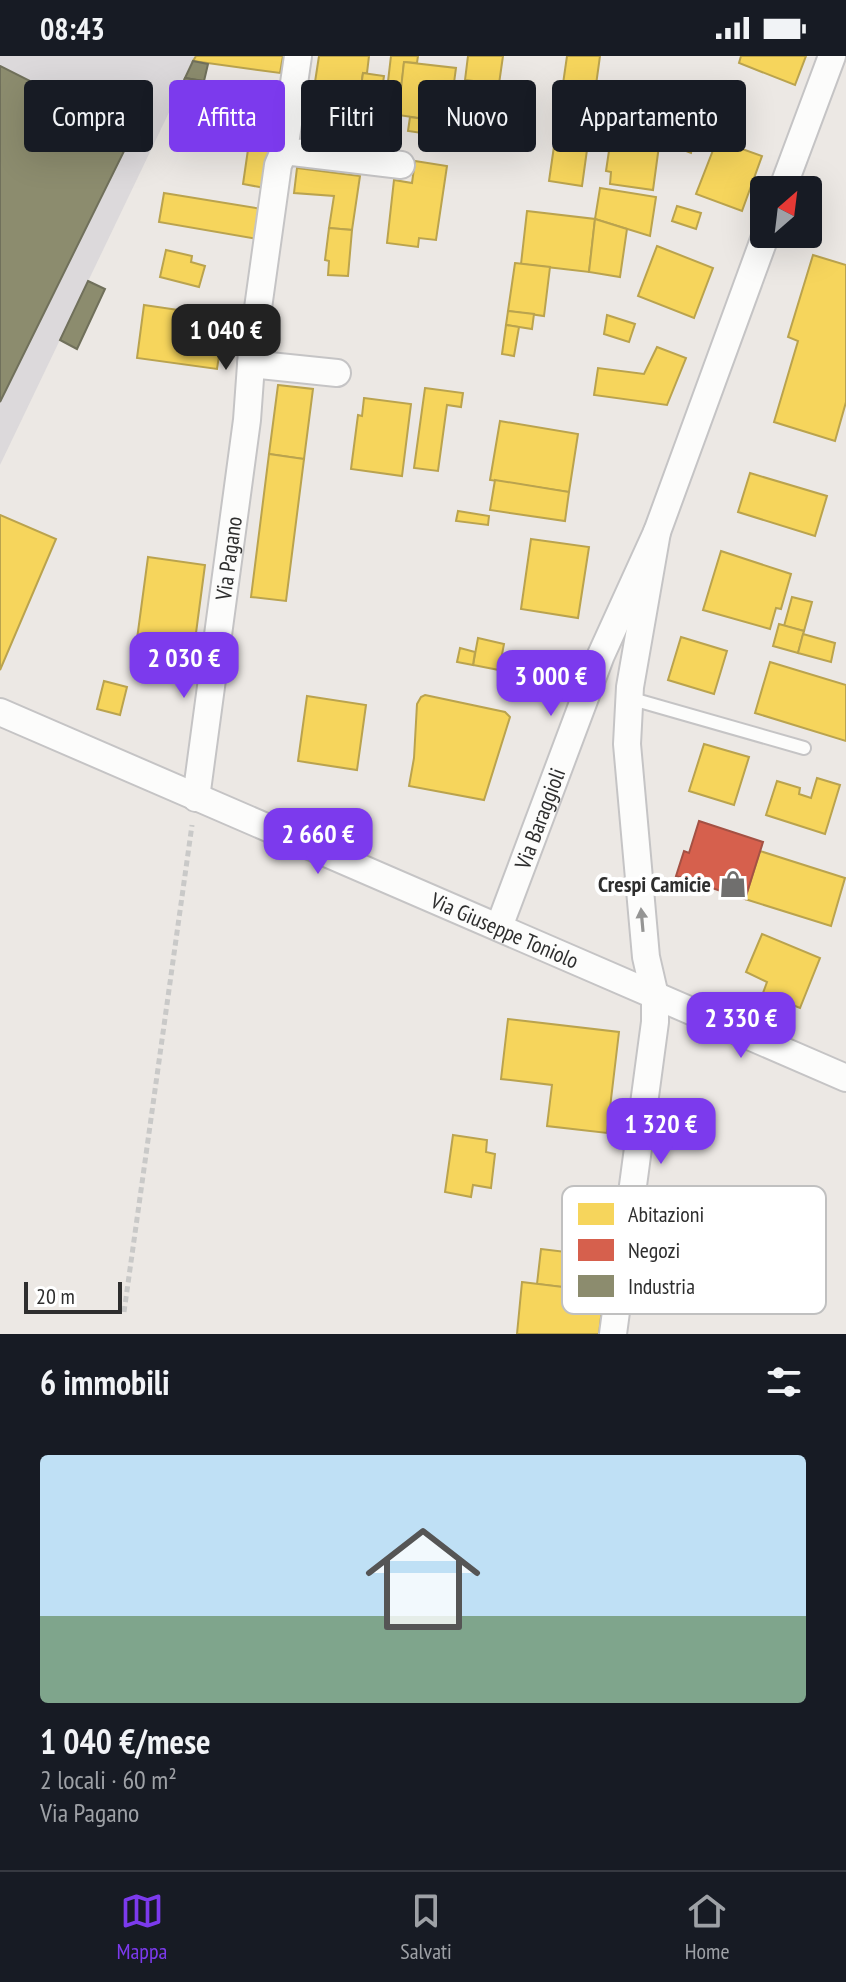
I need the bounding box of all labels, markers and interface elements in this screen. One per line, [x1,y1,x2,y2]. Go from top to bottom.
text: 08:43 [40,9,105,48]
chip: Compra [24,80,153,152]
chip: Affitta [169,80,285,152]
chip: Filtri [301,80,402,152]
chip: Nuovo [418,80,536,152]
chip: Appartamento [552,80,746,152]
north arrow [750,176,822,248]
map controls [750,176,822,248]
pin: 1 040 € [152,304,300,372]
text: 1 040 € [190,313,262,346]
street label: Via Pagano [209,515,248,603]
pin: 2 030 € [110,632,258,700]
text: 2 030 € [148,641,220,674]
pin: 3 000 € [477,650,625,718]
text: 3 000 € [515,659,587,692]
street label: Via Baraggioli [508,764,571,874]
pin: 2 660 € [244,808,392,876]
text: 2 660 € [282,817,354,850]
shop icon: Crespi Camicie [718,869,748,899]
place label: Crespi Camicie [598,870,711,898]
street label: Via Giuseppe Toniolo [426,886,583,975]
one-way arrow [636,907,649,932]
pin: 2 330 € [667,992,815,1060]
text: 2 330 € [705,1001,777,1034]
pin: 1 320 € [587,1098,735,1166]
text: 1 320 € [625,1107,697,1140]
legend [562,1186,826,1314]
text: Abitazioni [628,1200,704,1228]
text: Negozi [628,1236,680,1264]
text: Industria [628,1272,695,1300]
scale bar [24,1278,122,1314]
text: 20 m [36,1282,75,1310]
text: 6 immobili [40,1360,170,1404]
icon: filters [762,1360,806,1404]
icon: home [351,1507,495,1651]
text: 1 040 €/mese [40,1719,211,1763]
text: 2 locali · 60 m² [40,1763,177,1796]
text: Via Pagano [40,1796,139,1829]
tab: Mappa [117,1889,167,1965]
tab: Salvati [400,1889,452,1965]
tab: Home [685,1889,730,1965]

